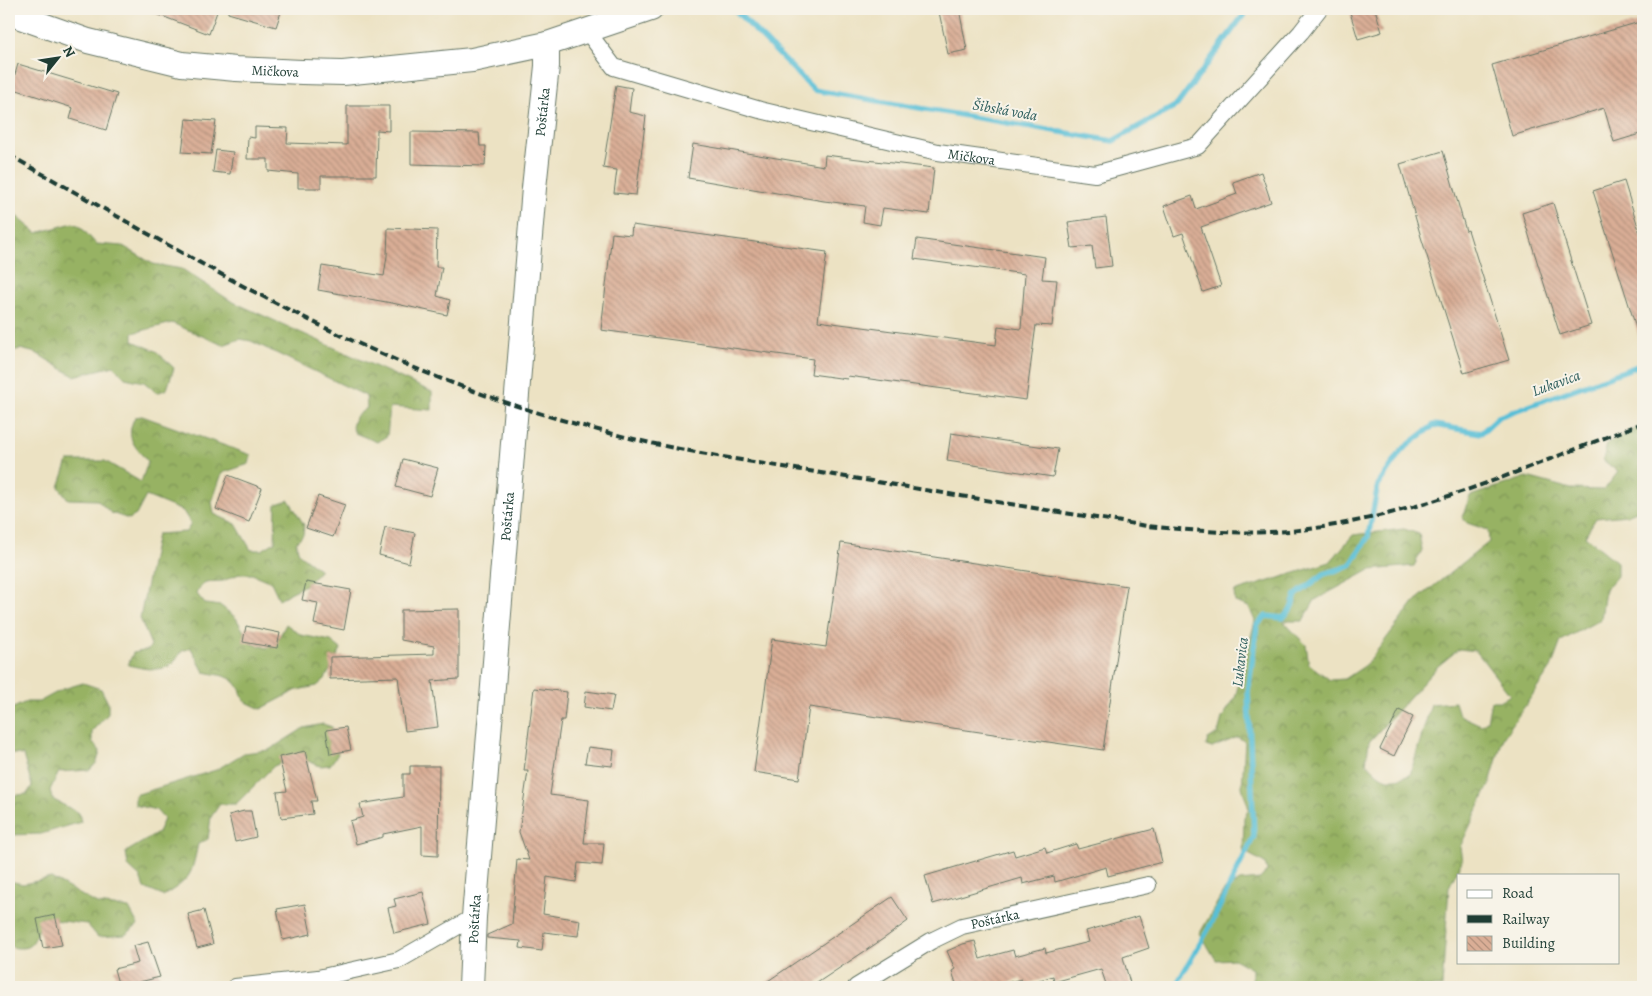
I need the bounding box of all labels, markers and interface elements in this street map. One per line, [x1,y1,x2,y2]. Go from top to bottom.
north arrow [32,32,82,82]
text: N [58,43,80,61]
street label: Mičkova [251,61,300,82]
street label: Poštárka [531,86,555,138]
water label: Šibská voda [971,94,1039,126]
street label: Mičkova [947,144,997,170]
water label: Lukavica [1529,365,1583,401]
street label: Poštárka [496,491,519,542]
water label: Lukavica [1227,636,1253,688]
legend [1457,874,1620,964]
text: Road [1502,883,1534,903]
street label: Poštárka [464,893,486,944]
street label: Poštárka [969,905,1022,934]
text: Railway [1502,909,1550,929]
text: Building [1502,933,1555,953]

